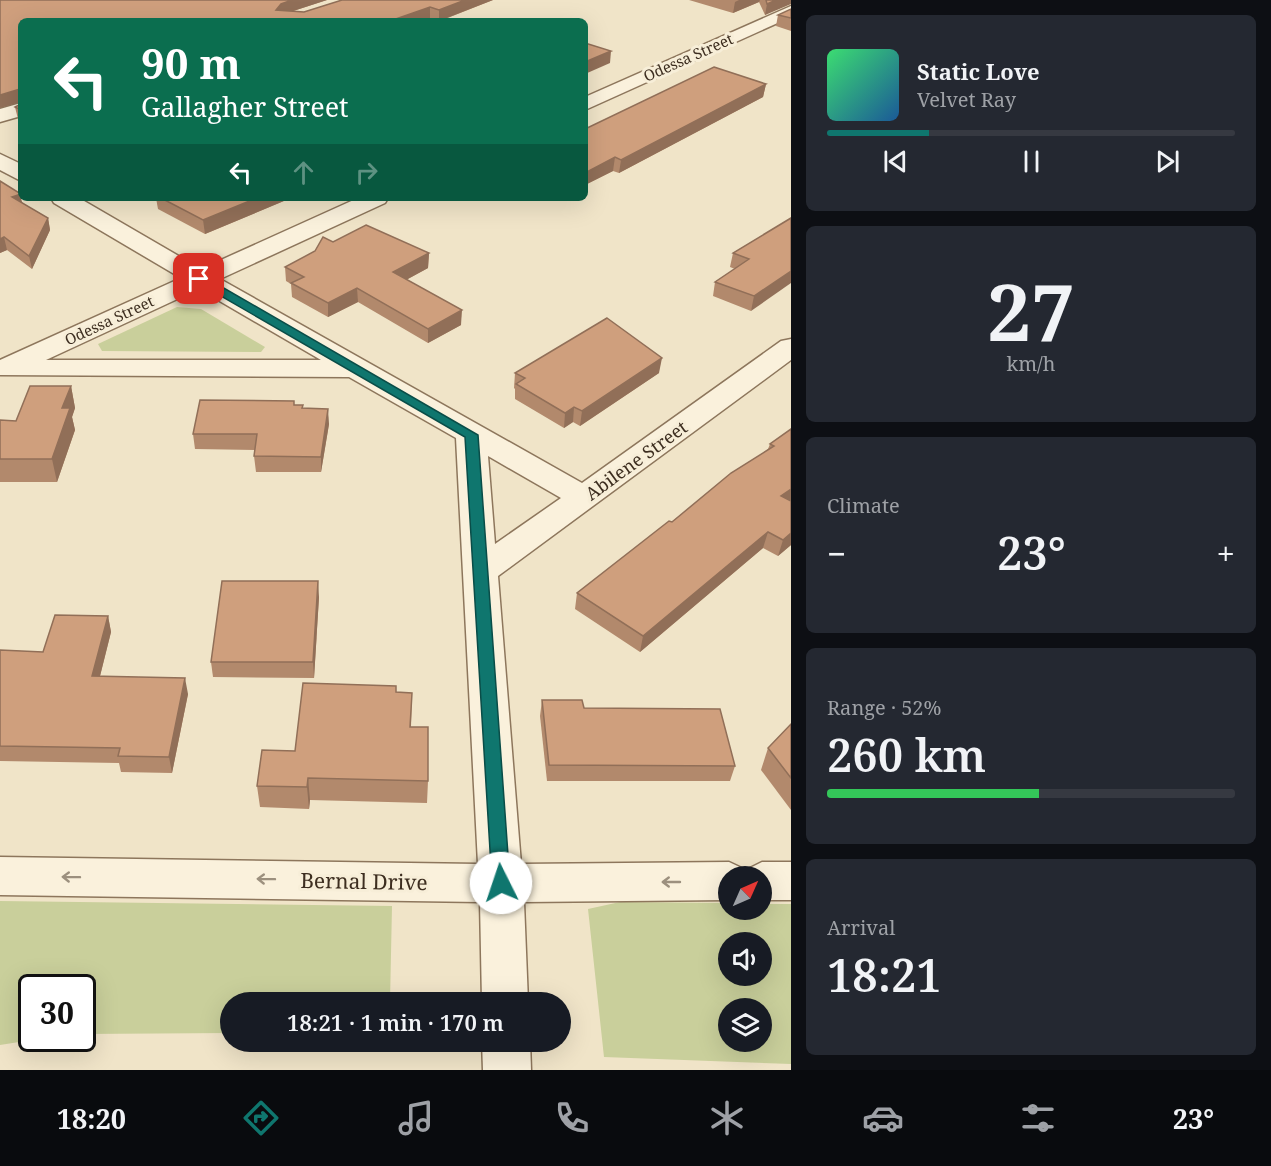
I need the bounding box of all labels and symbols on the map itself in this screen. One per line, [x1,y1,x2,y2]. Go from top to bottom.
street label: Odessa Street [640,28,736,86]
pin [173,253,224,304]
street label: Odessa Street [61,291,157,349]
street label: Abilene Street [580,415,692,505]
position arrow [469,851,533,915]
street label: Bernal Drive [300,866,428,896]
north arrow [718,866,772,920]
one-way arrow [61,871,81,882]
one-way arrow [256,873,276,885]
one-way arrow [661,876,681,887]
speed limit sign: 30 [18,974,96,1052]

